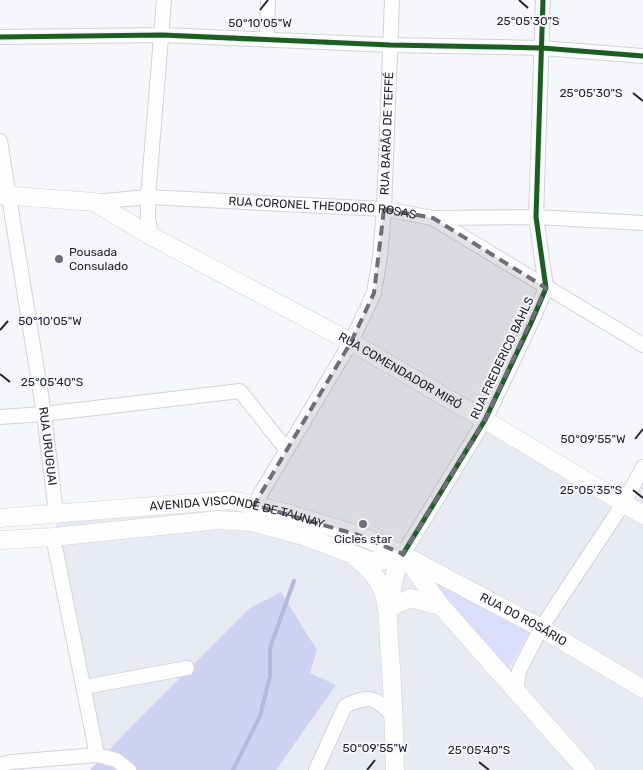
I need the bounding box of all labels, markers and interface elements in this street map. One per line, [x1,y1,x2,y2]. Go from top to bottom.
text: 25°05'30"S [497,14,559,28]
text: 50°10'05"W [228,16,292,30]
street label: RUA BARÃO DE TEFFÉ [378,72,396,195]
text: 25°05'30"S [560,86,622,100]
street label: RUA CORONEL THEODORO ROSAS [228,194,417,222]
place label: Pousada Consulado [69,245,128,273]
marker: Pousada Consulado [53,253,65,265]
street label: RUA FREDERICO BAHLS [467,295,537,421]
text: 50°10'05"W [18,314,82,328]
street label: RUA COMENDADOR MIRÓ [336,330,464,412]
text: 25°05'40"S [21,375,83,389]
street label: RUA URUGUAI [36,406,60,486]
text: 50°09'55"W [560,432,626,446]
text: 25°05'35"S [560,483,622,497]
street label: AVENIDA VISCONDE DE TAUNAY [149,493,326,531]
marker: Cicles star [357,518,369,530]
place label: Cicles star [334,532,393,546]
street label: RUA DO ROSÁRIO [478,590,569,649]
text: 50°09'55"W [342,741,408,755]
text: 25°05'40"S [448,743,510,757]

